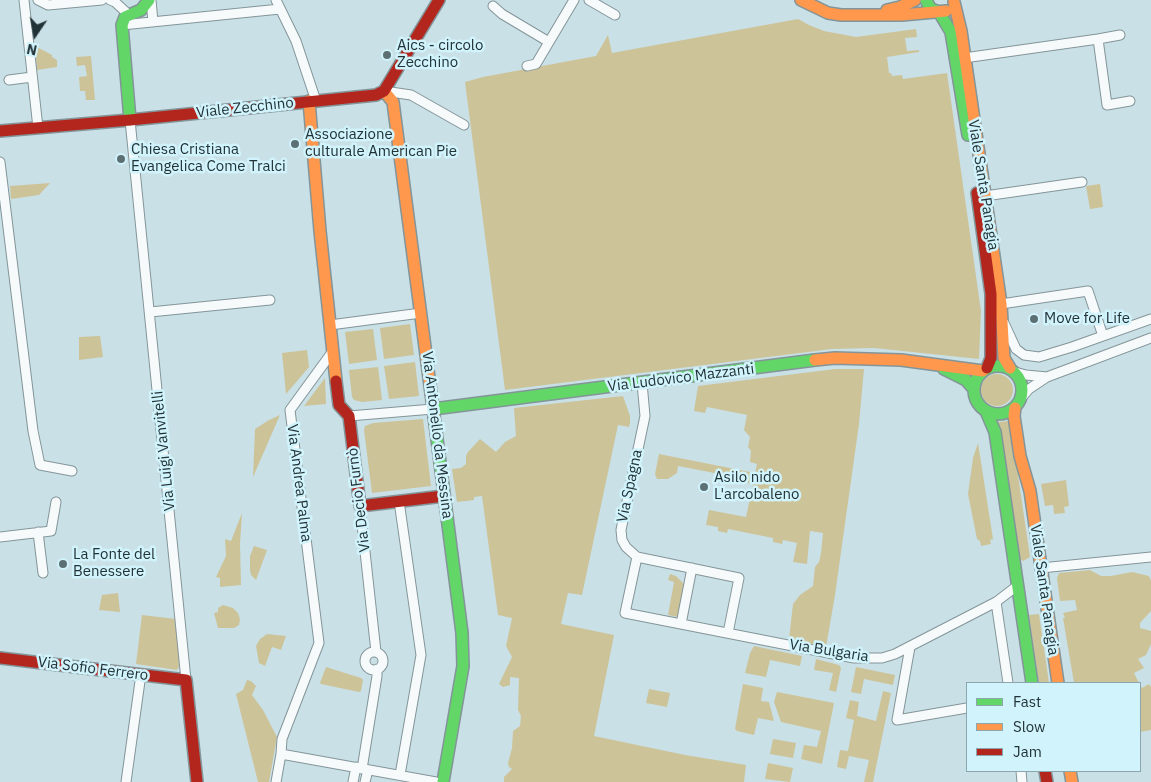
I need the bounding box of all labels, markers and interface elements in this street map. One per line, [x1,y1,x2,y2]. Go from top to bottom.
north arrow [10,10,60,60]
place label: Aics - circolo Zecchino [397,37,483,72]
text: N [25,40,39,60]
marker: Aics - circolo Zecchino [381,49,393,61]
street label: Viale Zecchino [195,94,295,122]
street label: Viale Santa Panagia [964,118,1002,252]
place label: Associazione culturale American Pie [305,126,457,161]
marker: Associazione culturale American Pie [289,138,301,150]
place label: Chiesa Cristiana Evangelica Come Tralci [131,141,286,176]
marker: Chiesa Cristiana Evangelica Come Tralci [115,153,127,165]
place label: Move for Life [1044,310,1130,328]
marker: Move for Life [1028,313,1040,325]
street label: Via Antonello da Messina [418,350,456,520]
street label: Via Ludovico Mazzanti [607,360,755,396]
street label: Via Luigi Vanvitelli [149,390,179,512]
street label: Via Andrea Palma [283,423,315,543]
street label: Via Decio Furnò [344,447,374,553]
street label: Via Spagna [613,448,647,524]
place label: Asilo nido L'arcobaleno [714,469,799,504]
marker: Asilo nido L'arcobaleno [698,481,710,493]
street label: Viale Santa Panagia [1026,523,1062,657]
place label: La Fonte del Benessere [73,546,155,581]
marker: La Fonte del Benessere [57,558,69,570]
street label: Via Bulgaria [788,636,870,666]
street label: Via Sofio Ferrero [37,653,149,685]
legend [966,682,1141,772]
text: Fast [1013,692,1041,711]
text: Slow [1013,717,1046,736]
text: Jam [1013,742,1042,761]

